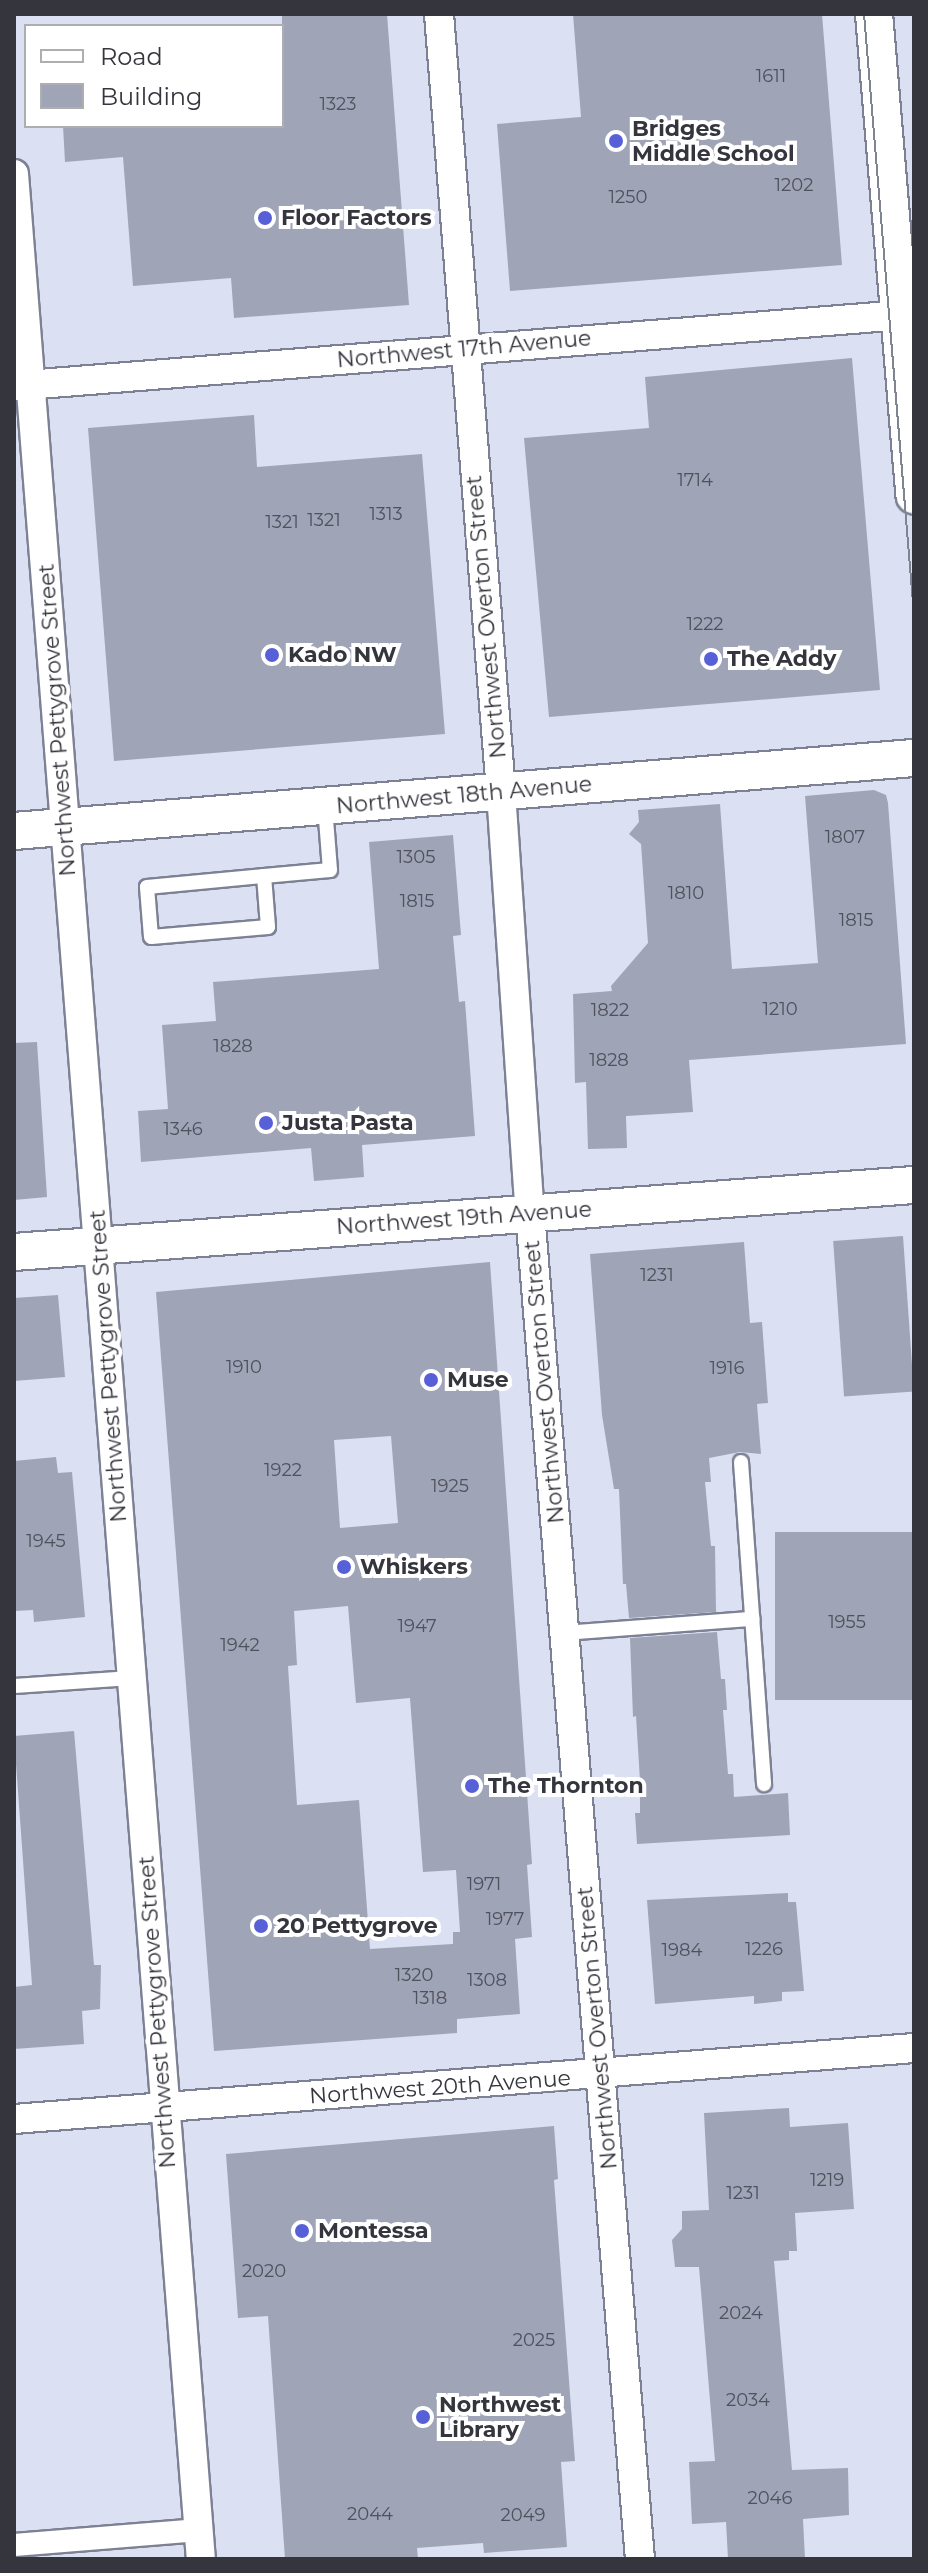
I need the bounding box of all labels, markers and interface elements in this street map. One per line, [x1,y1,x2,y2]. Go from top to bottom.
legend [24,24,284,128]
text: Road [100,42,163,71]
house number: 1611 [756,65,786,87]
text: Building [100,82,203,111]
house number: 1323 [320,93,356,115]
place label: Bridges Middle School [632,115,794,166]
marker: Bridges Middle School [607,132,625,150]
house number: 1202 [775,174,813,196]
house number: 1250 [609,186,647,208]
place label: Floor Factors [281,205,432,231]
marker: Floor Factors [256,209,274,227]
street label: Northwest 17th Avenue [336,325,592,373]
house number: 1714 [677,469,713,491]
street label: Northwest Overton Street [460,474,512,760]
house number: 1313 [369,503,403,525]
house number: 1321 [307,509,341,531]
house number: 1321 [265,511,299,533]
street label: Northwest Pettygrove Street [33,563,81,877]
house number: 1222 [686,613,724,635]
place label: Kado NW [288,642,397,668]
marker: Kado NW [263,646,281,664]
place label: The Addy [727,646,836,672]
marker: The Addy [702,650,720,668]
street label: Northwest 18th Avenue [335,771,593,819]
house number: 1807 [825,826,865,848]
house number: 1305 [397,846,435,868]
house number: 1810 [668,882,704,904]
house number: 1815 [400,890,434,912]
house number: 1815 [839,909,873,931]
house number: 1210 [762,998,798,1020]
house number: 1822 [591,999,629,1021]
house number: 1828 [213,1035,253,1057]
house number: 1828 [589,1049,629,1071]
place label: Justa Pasta [282,1110,414,1136]
marker: Justa Pasta [257,1114,275,1132]
house number: 1346 [163,1118,203,1140]
street label: Northwest 19th Avenue [335,1196,593,1240]
street label: Northwest Pettygrove Street [84,1209,132,1523]
street label: Northwest Overton Street [518,1239,570,1525]
house number: 1231 [640,1264,674,1286]
house number: 1910 [226,1356,262,1378]
house number: 1916 [710,1357,744,1379]
place label: Muse [447,1367,509,1393]
marker: Muse [422,1371,440,1389]
house number: 1922 [264,1459,302,1481]
house number: 1925 [431,1475,469,1497]
house number: 1945 [26,1530,66,1552]
place label: Whiskers [360,1554,468,1580]
marker: Whiskers [335,1558,353,1576]
house number: 1955 [828,1611,866,1633]
house number: 1947 [397,1615,437,1637]
house number: 1942 [220,1634,260,1656]
place label: The Thornton [488,1773,644,1799]
marker: The Thornton [463,1777,481,1795]
street label: Northwest Pettygrove Street [133,1855,181,2169]
house number: 1971 [467,1873,501,1895]
street label: Northwest Overton Street [571,1885,623,2171]
house number: 1977 [486,1908,524,1930]
place label: 20 Pettygrove [277,1913,438,1939]
marker: 20 Pettygrove [252,1917,270,1935]
house number: 1226 [745,1938,783,1960]
house number: 1984 [662,1939,702,1961]
house number: 1320 [395,1964,433,1986]
house number: 1308 [467,1969,507,1991]
house number: 1318 [413,1987,447,2009]
street label: Northwest 20th Avenue [308,2065,572,2109]
house number: 1219 [810,2169,844,2191]
house number: 1231 [726,2182,760,2204]
place label: Montessa [318,2218,429,2244]
marker: Montessa [293,2222,311,2240]
house number: 2020 [242,2260,286,2282]
house number: 2024 [719,2302,763,2324]
house number: 2025 [513,2329,555,2351]
house number: 2034 [726,2389,770,2411]
place label: Northwest Library [439,2391,561,2442]
marker: Northwest Library [414,2408,432,2426]
house number: 2046 [748,2487,792,2509]
house number: 2044 [347,2503,393,2525]
house number: 2049 [501,2504,545,2526]

